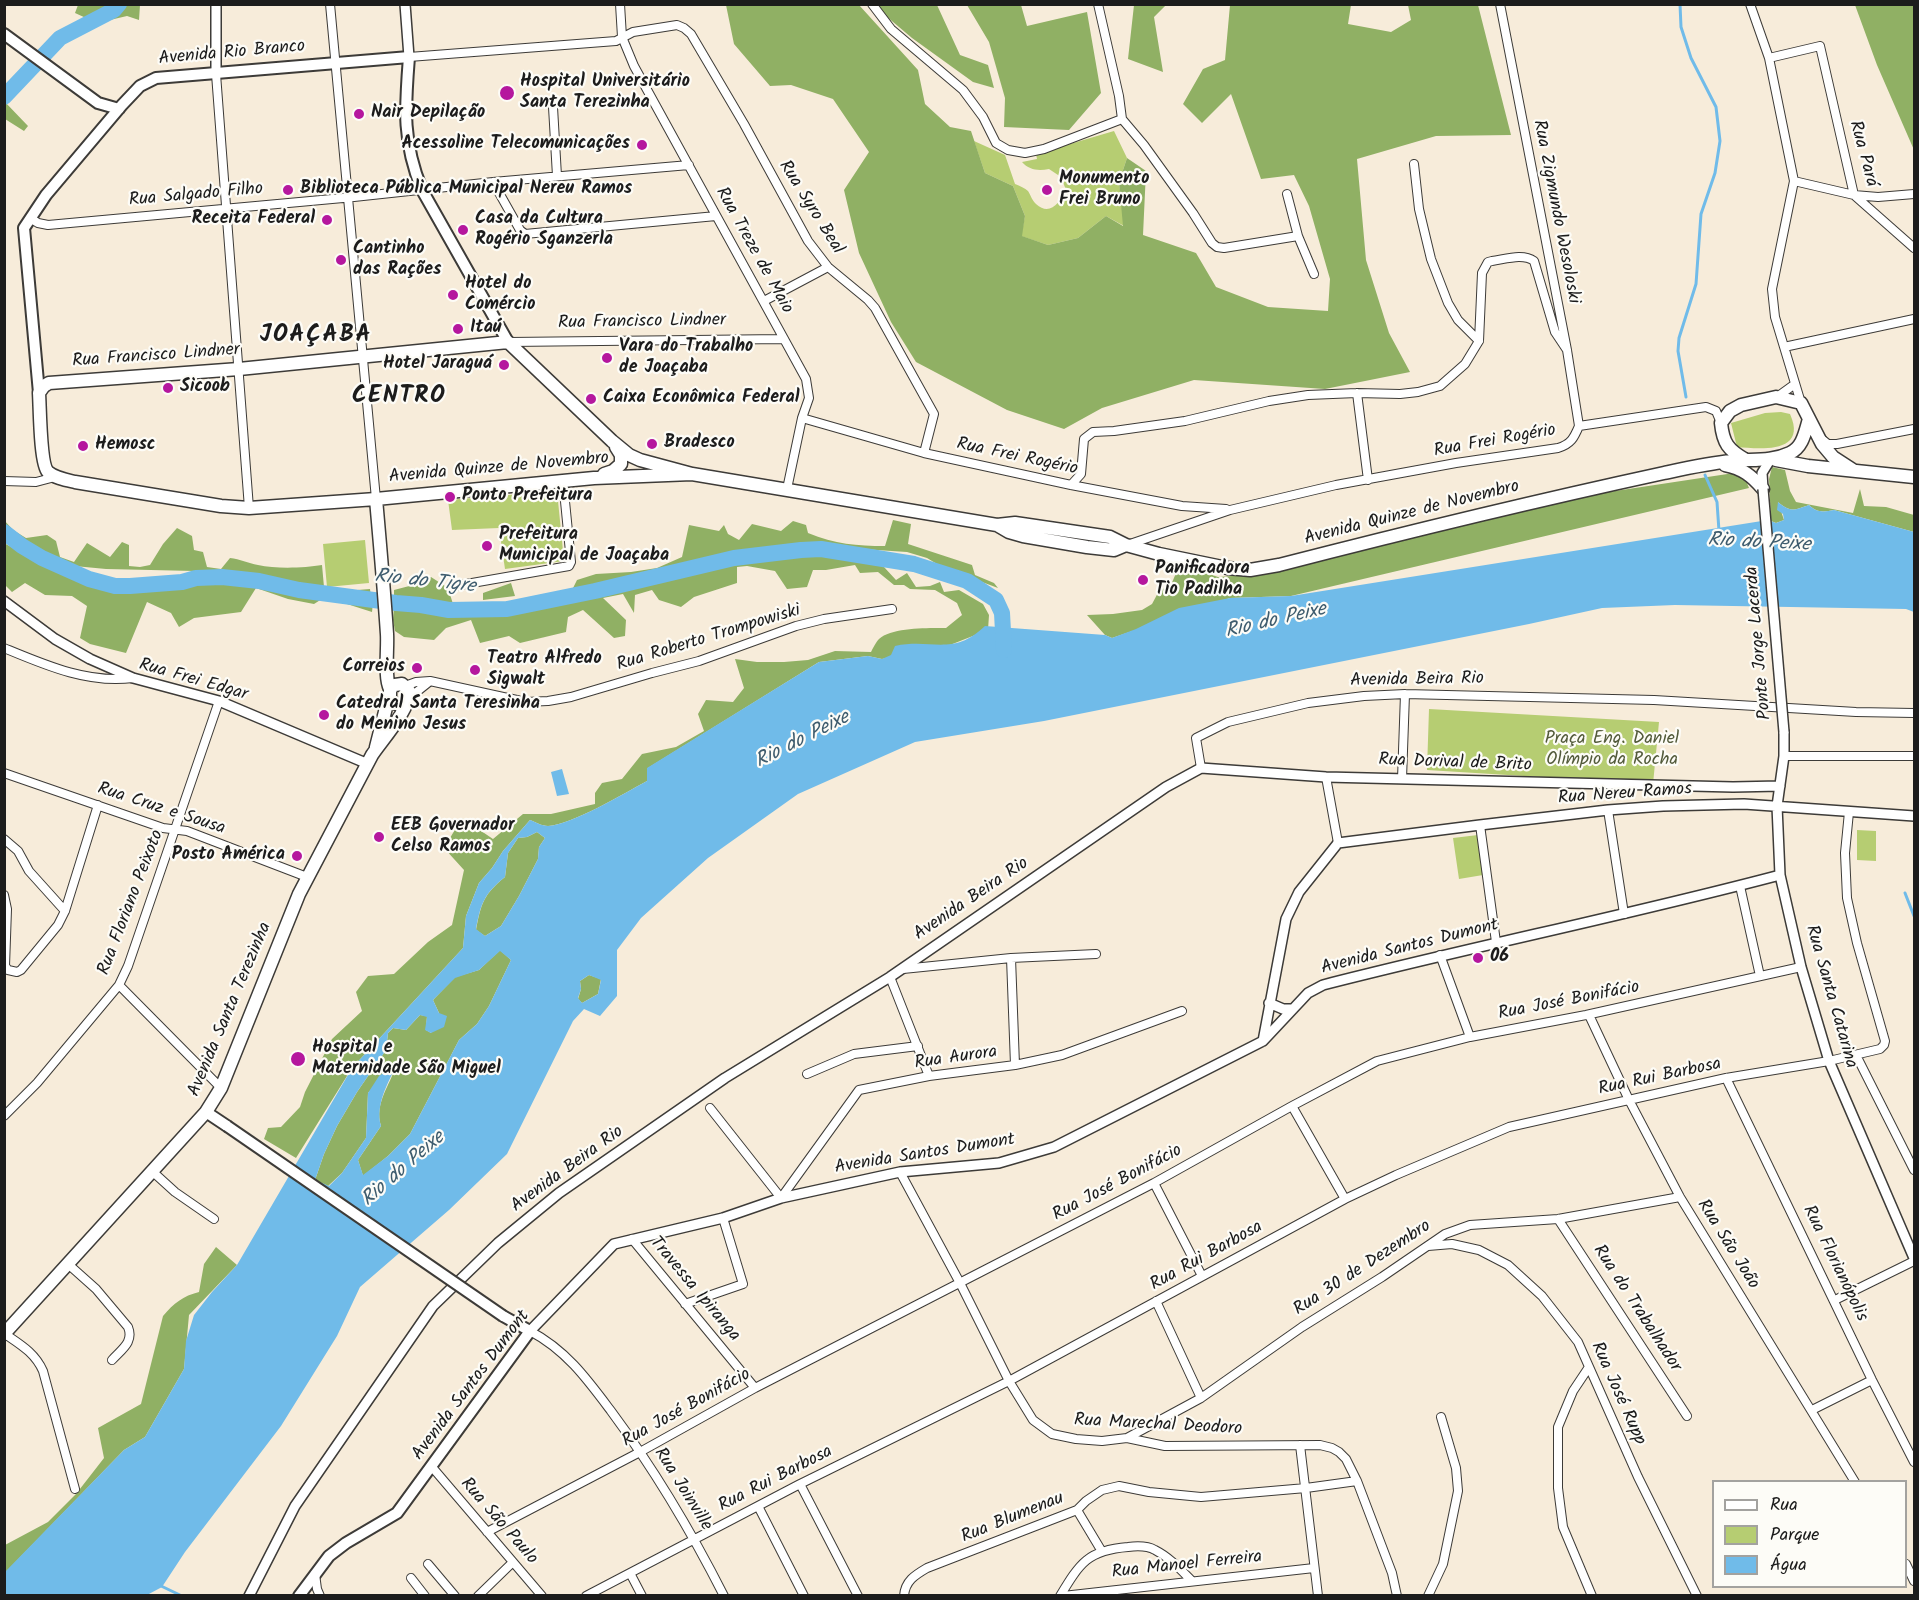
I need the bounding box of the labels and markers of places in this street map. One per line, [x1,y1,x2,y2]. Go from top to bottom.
place label: Hospital Universitário Santa Terezinha [520,72,690,115]
marker: Hospital Universitário Santa Terezinha [498,84,516,102]
place label: Nair Depilação [371,103,485,125]
marker: Nair Depilação [352,107,366,121]
place label: Acessoline Telecomunicações [401,134,630,156]
marker: Acessoline Telecomunicações [635,138,649,152]
place label: Monumento Frei Bruno [1059,169,1149,212]
place label: Biblioteca Pública Municipal Nereu Ramos [300,179,632,201]
marker: Biblioteca Pública Municipal Nereu Ramos [281,183,295,197]
marker: Monumento Frei Bruno [1040,183,1054,197]
place label: Receita Federal [191,209,315,231]
place label: Casa da Cultura Rogério Sganzerla [475,209,613,252]
marker: Receita Federal [320,213,334,227]
marker: Casa da Cultura Rogério Sganzerla [456,223,470,237]
place label: Cantinho das Rações [353,239,441,282]
marker: Cantinho das Rações [334,253,348,267]
place label: Hotel do Comércio [465,274,535,316]
marker: Hotel do Comércio [446,288,460,302]
place label: Itaú [470,318,501,340]
marker: Itaú [451,322,465,336]
place label: Vara do Trabalho de Joaçaba [619,337,753,380]
marker: Vara do Trabalho de Joaçaba [600,351,614,365]
place label: Hotel Jaraguá [383,354,492,376]
marker: Hotel Jaraguá [497,358,511,372]
place label: Sicoob [180,377,230,399]
marker: Sicoob [161,381,175,395]
place label: Caixa Econômica Federal [603,388,799,410]
marker: Caixa Econômica Federal [584,392,598,406]
place label: Bradesco [664,433,735,455]
place label: Hemosc [95,435,156,457]
marker: Bradesco [645,437,659,451]
marker: Hemosc [76,439,90,453]
place label: Ponto Prefeitura [462,486,592,508]
marker: Ponto Prefeitura [443,490,457,504]
place label: Prefeitura Municipal de Joaçaba [499,525,669,568]
marker: Prefeitura Municipal de Joaçaba [480,539,494,553]
place label: Panificadora Tio Padilha [1155,559,1250,602]
marker: Panificadora Tio Padilha [1136,573,1150,587]
place label: Teatro Alfredo Sigwalt [487,649,602,692]
place label: Correios [343,657,405,679]
marker: Correios [410,661,424,675]
marker: Teatro Alfredo Sigwalt [468,663,482,677]
place label: Catedral Santa Teresinha do Menino Jesus [336,694,540,736]
marker: Catedral Santa Teresinha do Menino Jesus [317,708,331,722]
place label: EEB Governador Celso Ramos [391,816,514,858]
marker: EEB Governador Celso Ramos [372,830,386,844]
place label: Posto América [172,845,285,867]
marker: Posto América [290,849,304,863]
place label: 06 [1490,947,1509,969]
marker: 06 [1471,951,1485,965]
place label: Hospital e Maternidade São Miguel [312,1038,501,1080]
marker: Hospital e Maternidade São Miguel [289,1050,307,1068]

